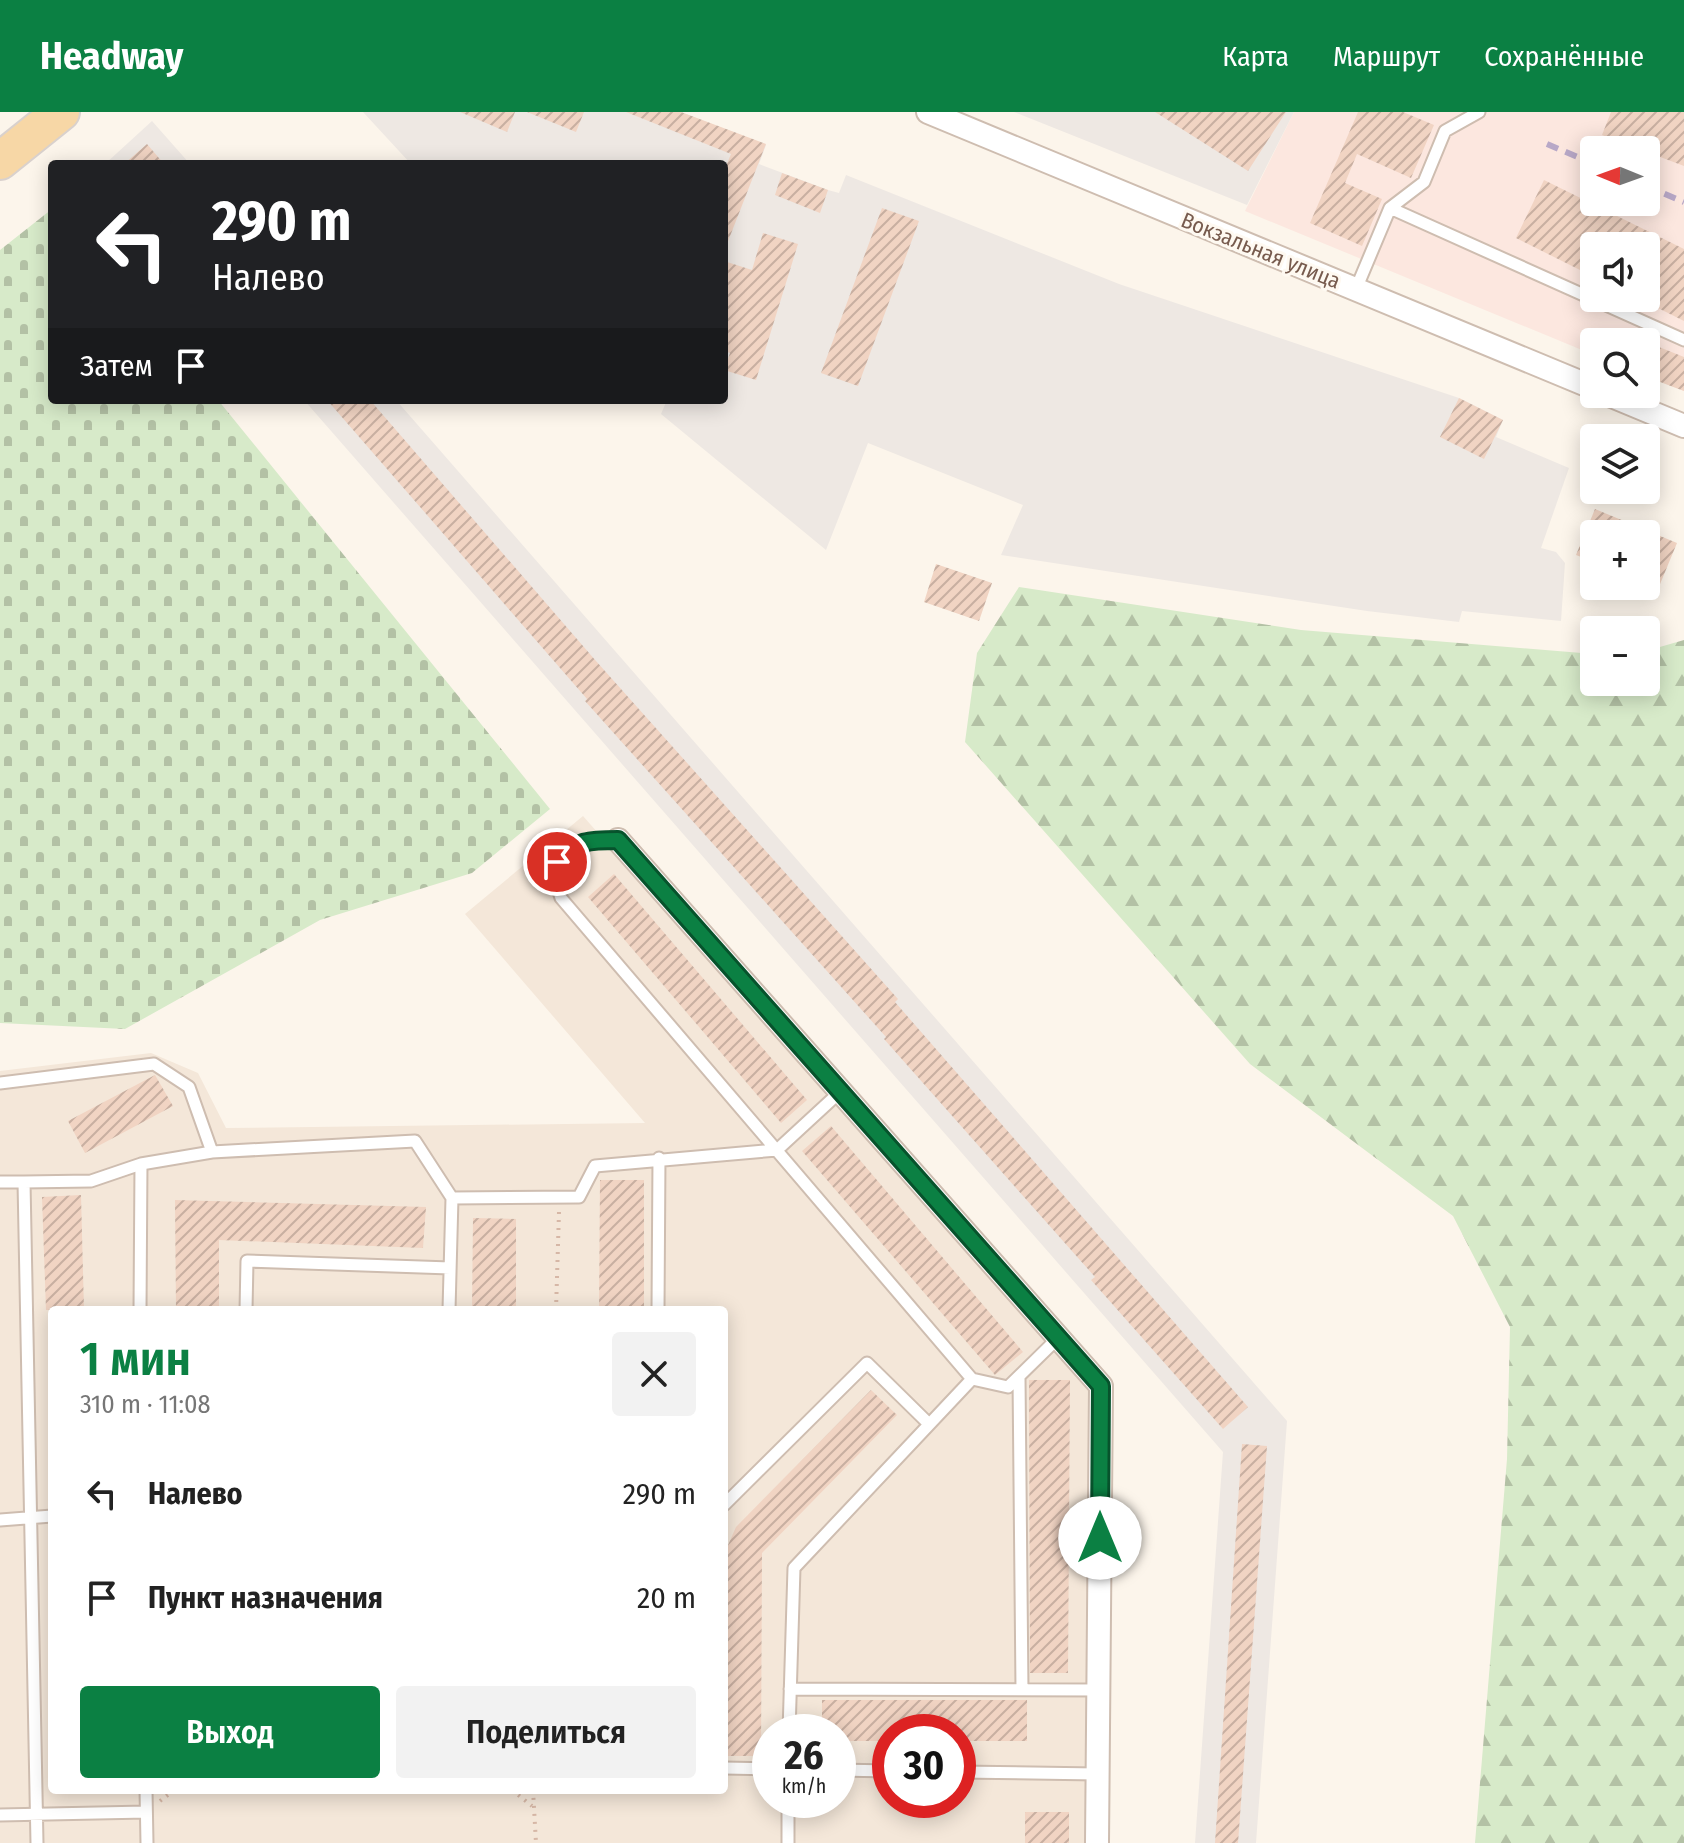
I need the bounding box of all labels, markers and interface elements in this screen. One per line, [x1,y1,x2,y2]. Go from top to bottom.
text: Headway [40,33,183,79]
text: Карта [1222,40,1289,73]
text: Маршрут [1333,40,1440,73]
text: Сохранённые [1484,40,1644,73]
north arrow [1580,136,1660,216]
map controls [1580,136,1660,696]
text: 290 m [212,188,352,255]
icon: left [80,192,184,296]
street label: Вокзальная улица [1177,206,1344,295]
button: sound [1580,232,1660,312]
text: Налево [212,256,325,300]
button: search [1580,328,1660,408]
icon: arrive [169,344,213,388]
text: Затем [80,348,153,384]
button: layers [1580,424,1660,504]
button: + [1580,520,1660,600]
button: − [1580,616,1660,696]
pin [523,828,591,896]
icon: arrive [535,840,579,884]
text: 1 мин [80,1330,191,1388]
button: close [612,1332,696,1416]
text: 310 m · 11:08 [80,1389,211,1420]
icon: left [80,1472,124,1516]
text: Налево [148,1476,243,1512]
text: 290 m [623,1476,696,1512]
position arrow [1058,1496,1142,1580]
icon: arrive [80,1576,124,1620]
text: Пункт назначения [148,1580,383,1616]
text: 20 m [637,1580,696,1616]
button: Выход [80,1686,380,1778]
button: Поделиться [396,1686,696,1778]
speed limit sign: 30 [872,1714,976,1818]
text: 26 [784,1732,824,1780]
text: km/h [782,1774,826,1798]

